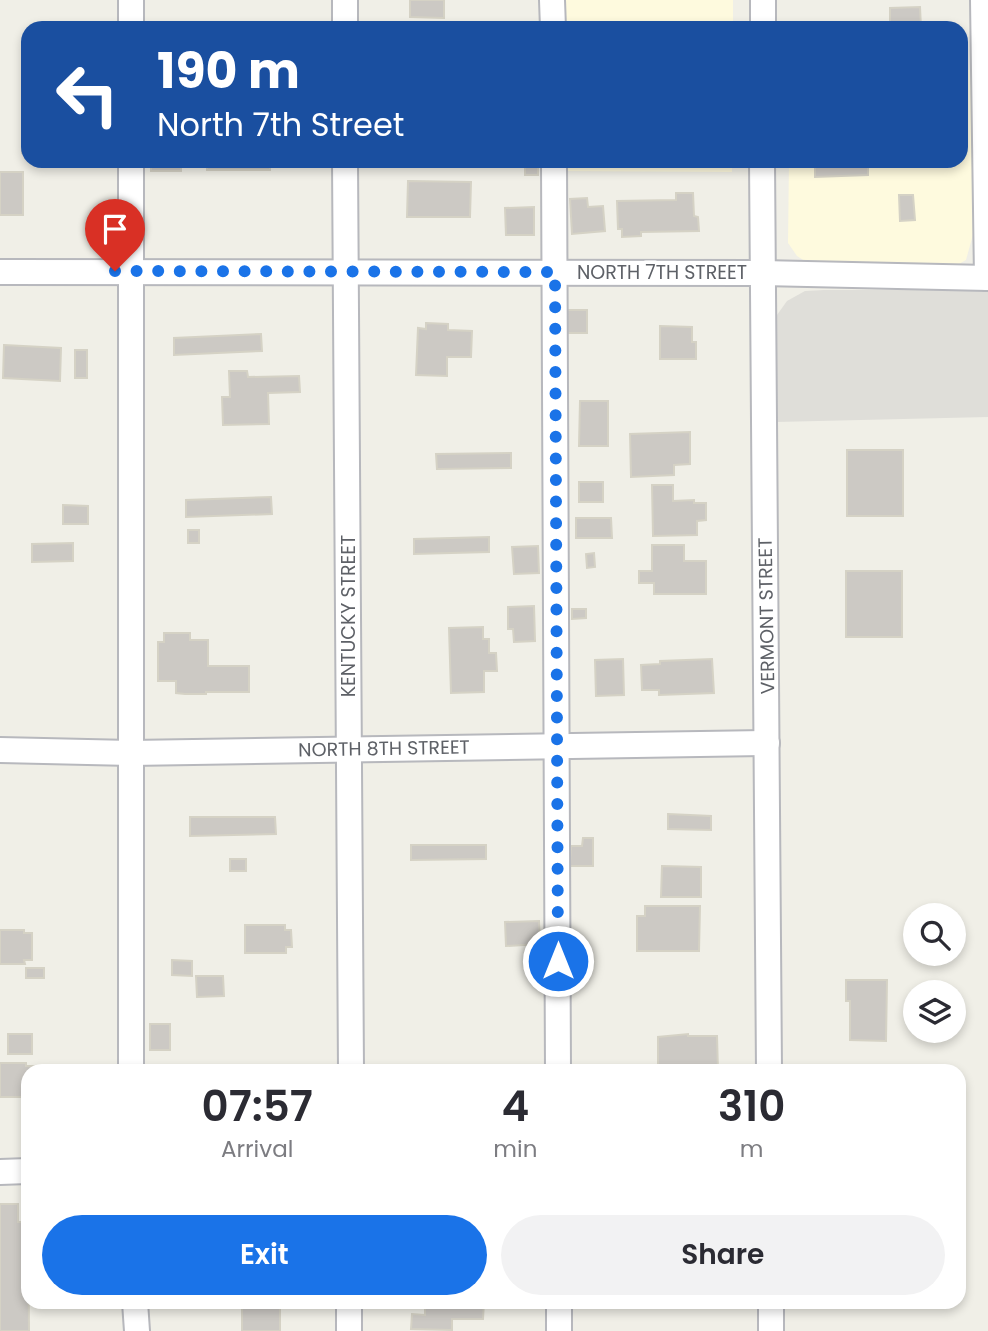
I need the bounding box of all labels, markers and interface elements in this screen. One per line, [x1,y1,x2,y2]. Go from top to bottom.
text: 190 m [157,37,300,105]
icon: left [42,49,133,140]
text: North 7th Street [157,102,404,147]
pin [85,199,145,271]
icon: arrive [96,210,134,248]
street label: NORTH 7TH STREET [577,259,747,286]
street label: KENTUCKY STREET [335,535,362,697]
street label: VERMONT STREET [752,537,781,695]
street label: NORTH 8TH STREET [298,734,470,763]
map controls [903,903,966,1043]
button: search [903,903,966,966]
position arrow [521,924,595,998]
button: layers [903,980,966,1043]
text: 07:57 [202,1077,313,1136]
text: 4 [501,1077,529,1136]
text: 310 [718,1077,785,1136]
text: Arrival [221,1133,293,1165]
text: min [493,1133,537,1165]
text: m [740,1133,764,1165]
button: Exit [42,1215,487,1295]
button: Share [501,1215,945,1295]

